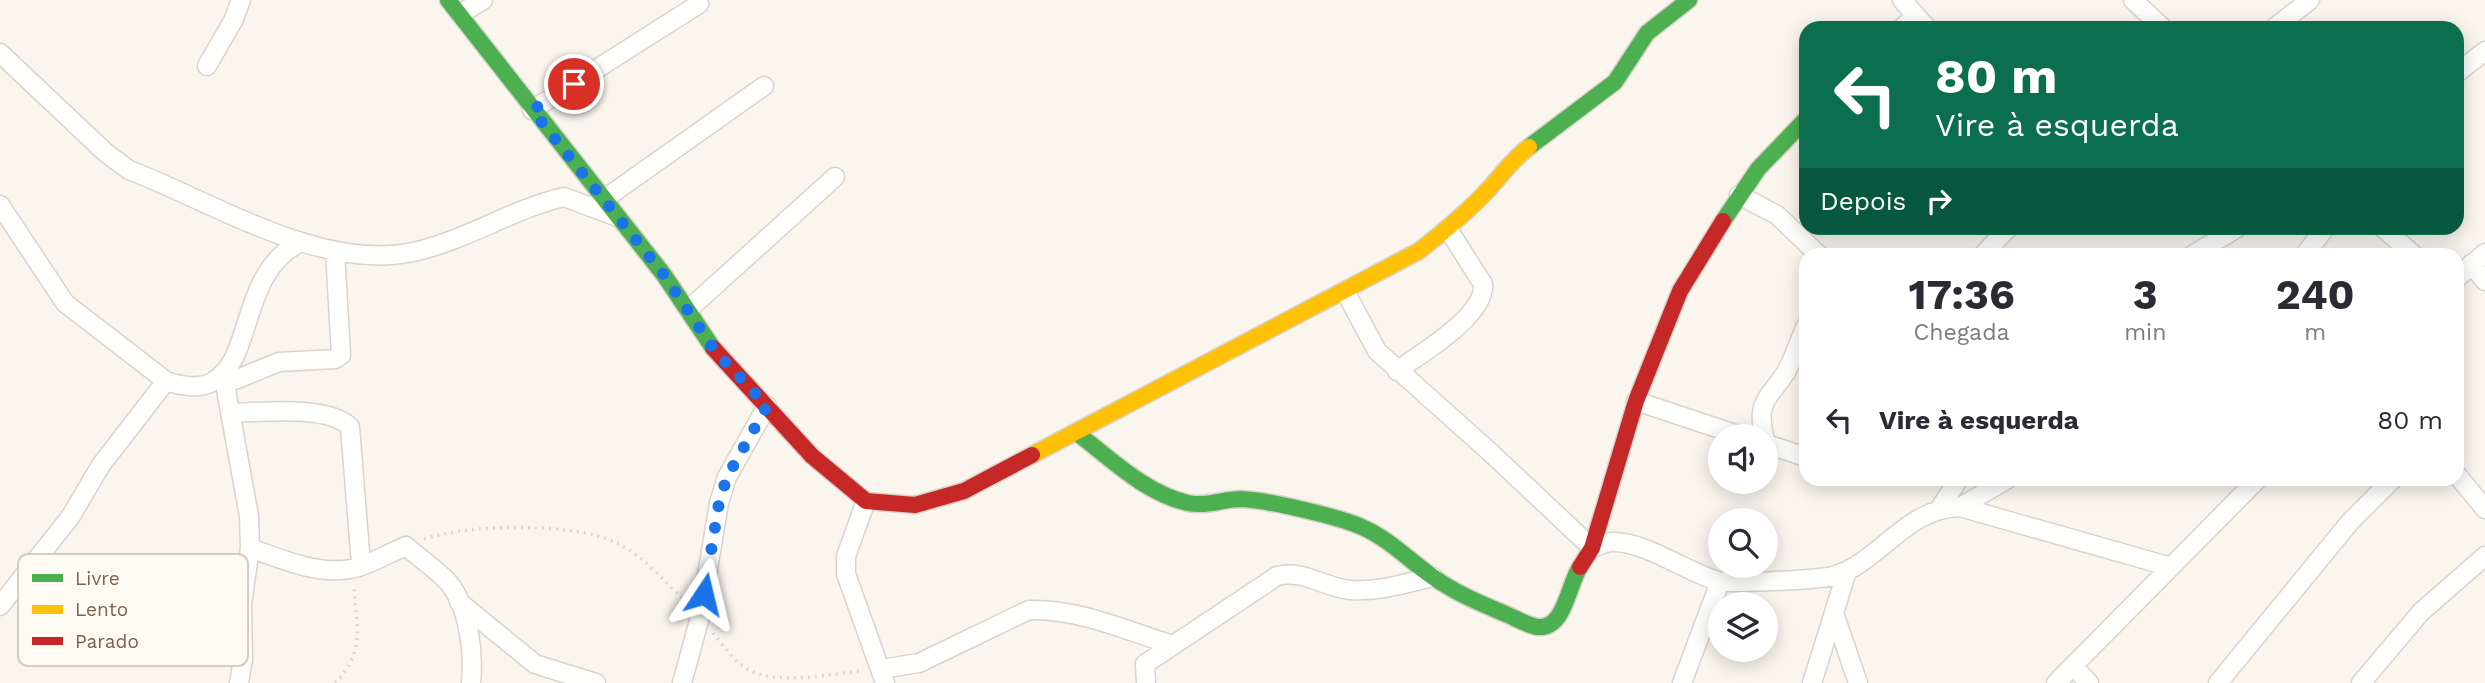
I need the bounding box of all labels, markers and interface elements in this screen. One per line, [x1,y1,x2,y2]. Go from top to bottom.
text: 80 m [1935,47,2057,105]
icon: left [1820,49,1911,140]
pin [544,54,604,114]
icon: arrive [555,65,593,103]
text: Vire à esquerda [1935,106,2179,144]
icon: right [1920,182,1958,220]
text: Depois [1820,186,1906,216]
text: 17:36 [1908,270,2015,319]
text: 3 [2133,270,2158,319]
text: 240 [2276,270,2355,319]
text: Chegada [1914,319,2010,346]
text: min [2124,319,2166,346]
text: m [2304,319,2326,346]
icon: left [1820,401,1858,439]
text: Vire à esquerda [1879,405,2079,435]
text: 80 m [2377,405,2443,435]
map controls [1708,424,1778,662]
button: sound [1708,424,1778,494]
button: search [1708,508,1778,578]
legend [18,554,248,666]
position arrow [667,557,741,631]
text: Livre [75,567,120,590]
button: layers [1708,592,1778,662]
text: Lento [75,598,128,621]
text: Parado [75,630,139,653]

